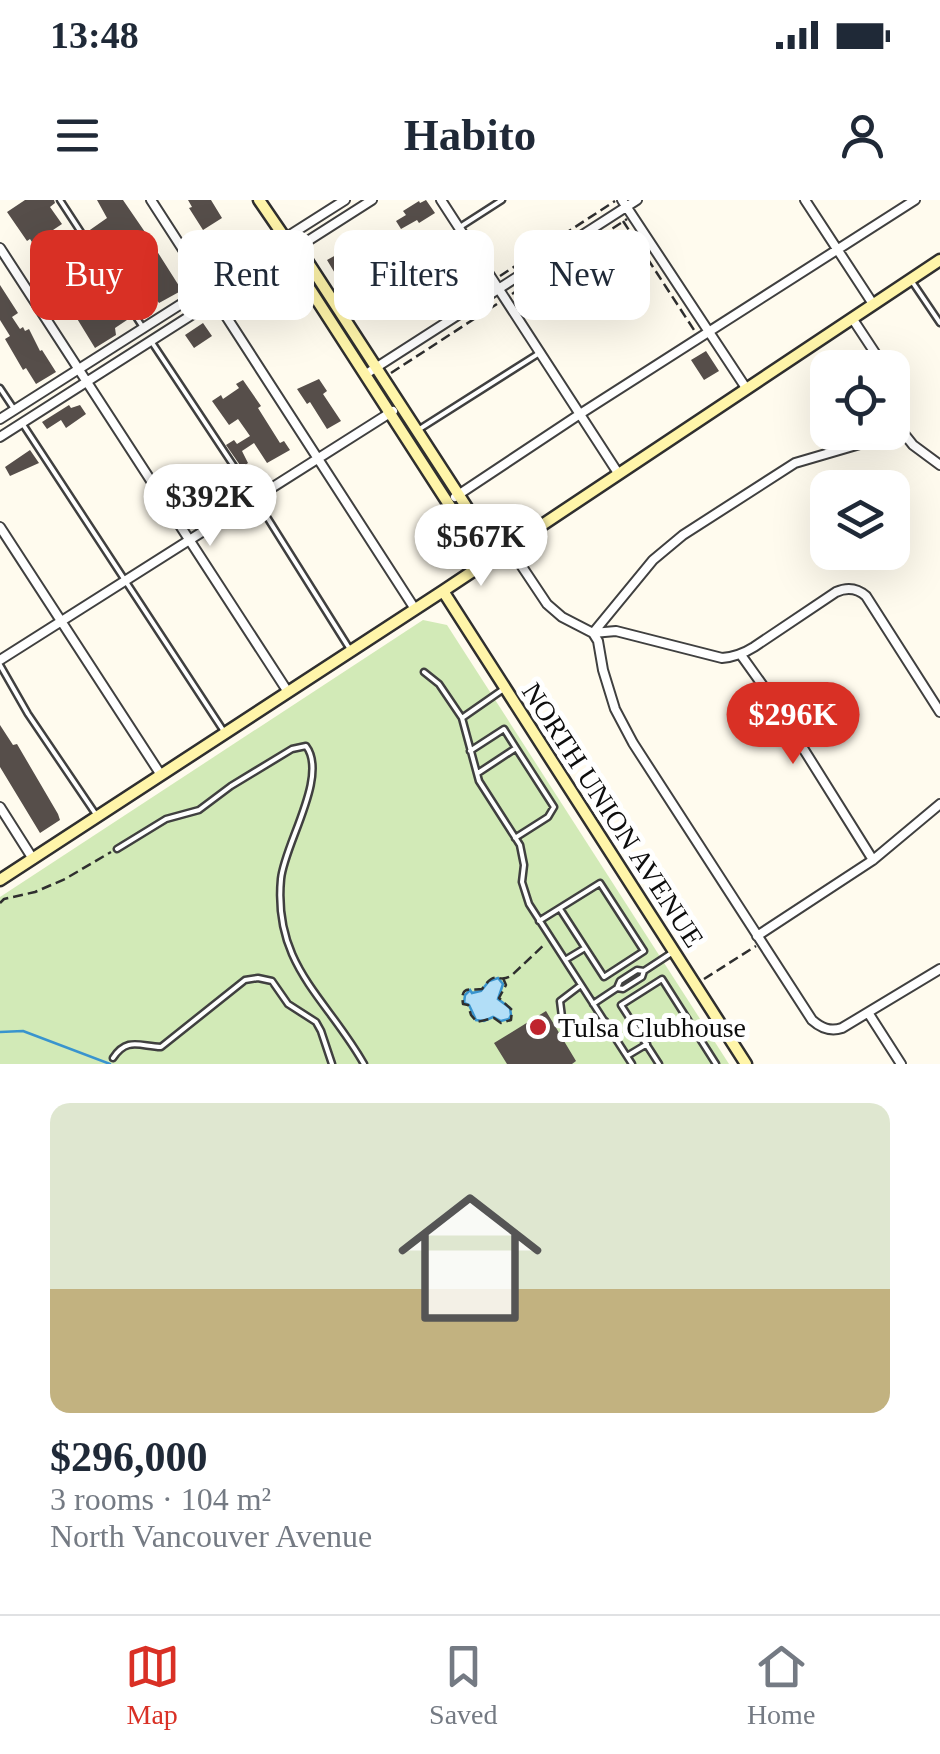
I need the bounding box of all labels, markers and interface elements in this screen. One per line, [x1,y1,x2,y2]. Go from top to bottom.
text: 13:48 [50,14,139,56]
icon: menu [50,108,105,163]
icon: person [835,108,890,163]
text: Habito [404,110,536,160]
chip: Buy [30,230,158,320]
chip: Rent [178,230,314,320]
chip: Filters [334,230,494,320]
chip: New [514,230,650,320]
map controls [810,350,910,570]
button: locate [810,350,910,450]
pin: $392K [140,464,280,549]
button: layers [810,470,910,570]
text: $392K [166,478,254,514]
pin: $567K [411,504,551,589]
text: $567K [437,518,525,554]
street label: NORTH UNION AVENUE [516,677,710,953]
pin: $296K [723,682,863,767]
text: $296K [749,696,837,732]
place label: Tulsa Clubhouse [558,1012,746,1043]
marker: Tulsa Clubhouse [527,1016,549,1038]
icon: home [380,1168,560,1348]
text: $296,000 [50,1434,208,1480]
text: 3 rooms · 104 m² [50,1481,271,1517]
text: North Vancouver Avenue [50,1518,372,1554]
tab: Map [125,1639,180,1731]
tab: Saved [429,1639,498,1731]
tab: Home [747,1639,815,1731]

